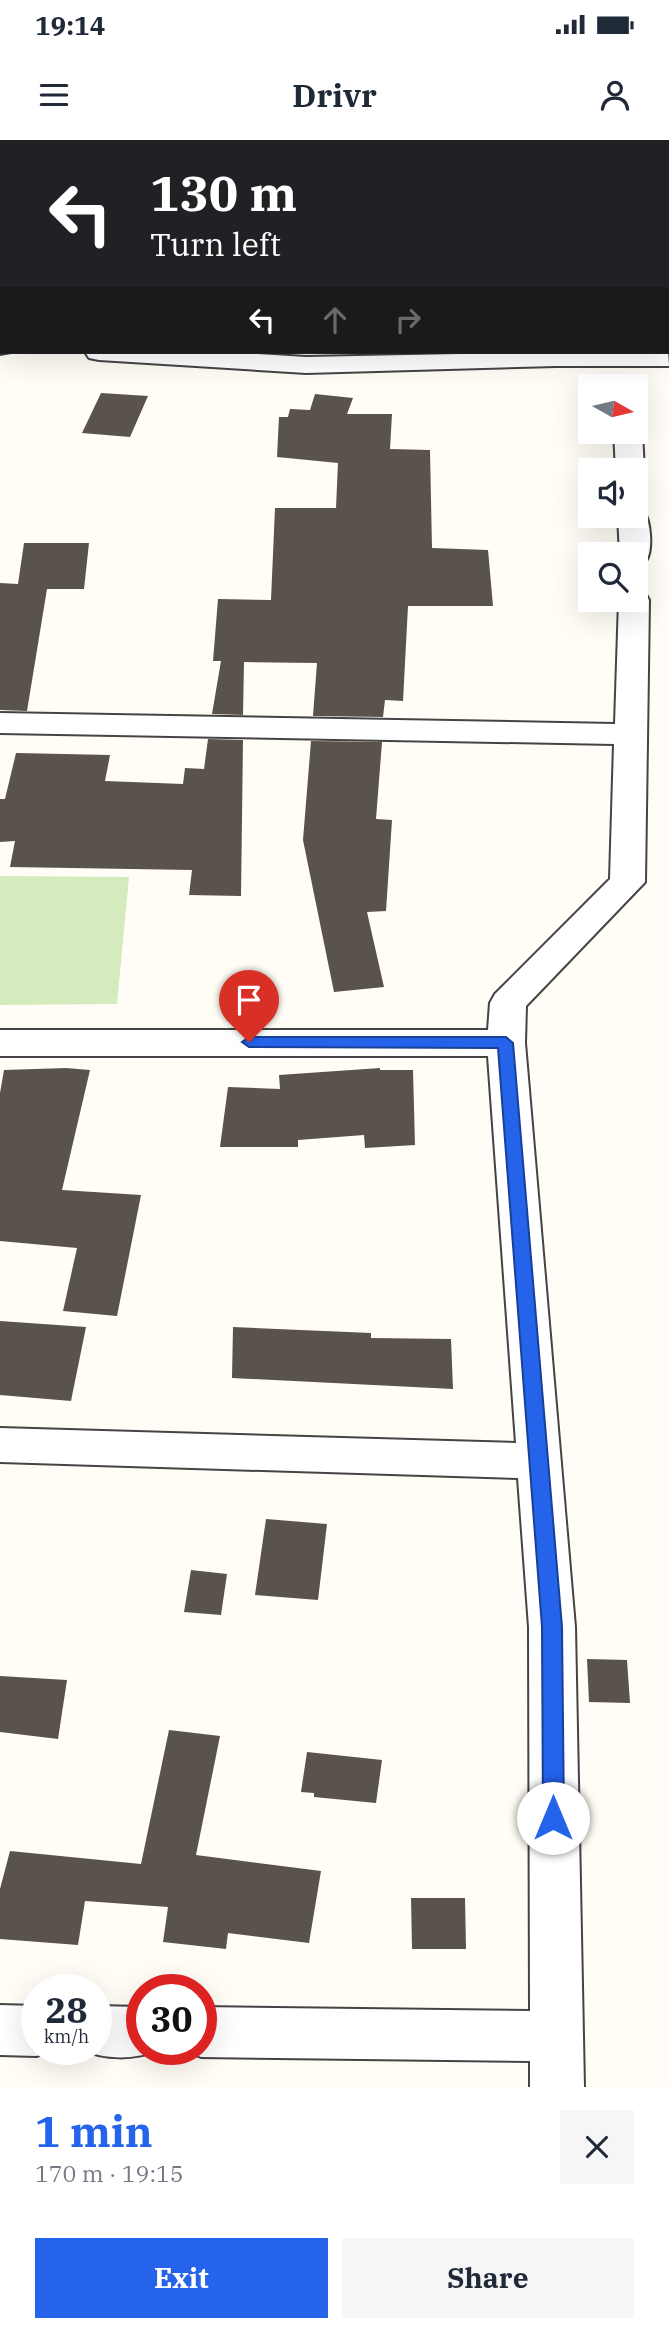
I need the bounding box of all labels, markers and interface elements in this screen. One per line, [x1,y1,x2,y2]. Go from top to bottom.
text: 19:14 [35,8,105,42]
text: Drivr [292,74,377,116]
icon: menu [35,76,73,114]
icon: person [596,76,634,114]
text: 130 m [150,161,297,224]
icon: left [35,168,126,259]
text: Turn left [150,223,281,265]
icon: left [243,301,281,339]
icon: ahead [316,301,354,339]
icon: right [389,301,427,339]
north arrow [578,374,648,444]
map controls [578,374,648,612]
button: sound [578,458,648,528]
button: search [578,542,648,612]
pin [219,970,279,1042]
icon: arrive [230,981,268,1019]
position arrow [516,1781,590,1855]
speed limit sign: 30 [126,1974,217,2065]
text: 28 [45,1987,88,2033]
text: km/h [44,2025,89,2048]
text: 1 min [35,2104,153,2159]
button: close [560,2110,634,2184]
text: 170 m · 19:15 [35,2158,184,2188]
button: Exit [35,2238,328,2318]
button: Share [342,2238,634,2318]

